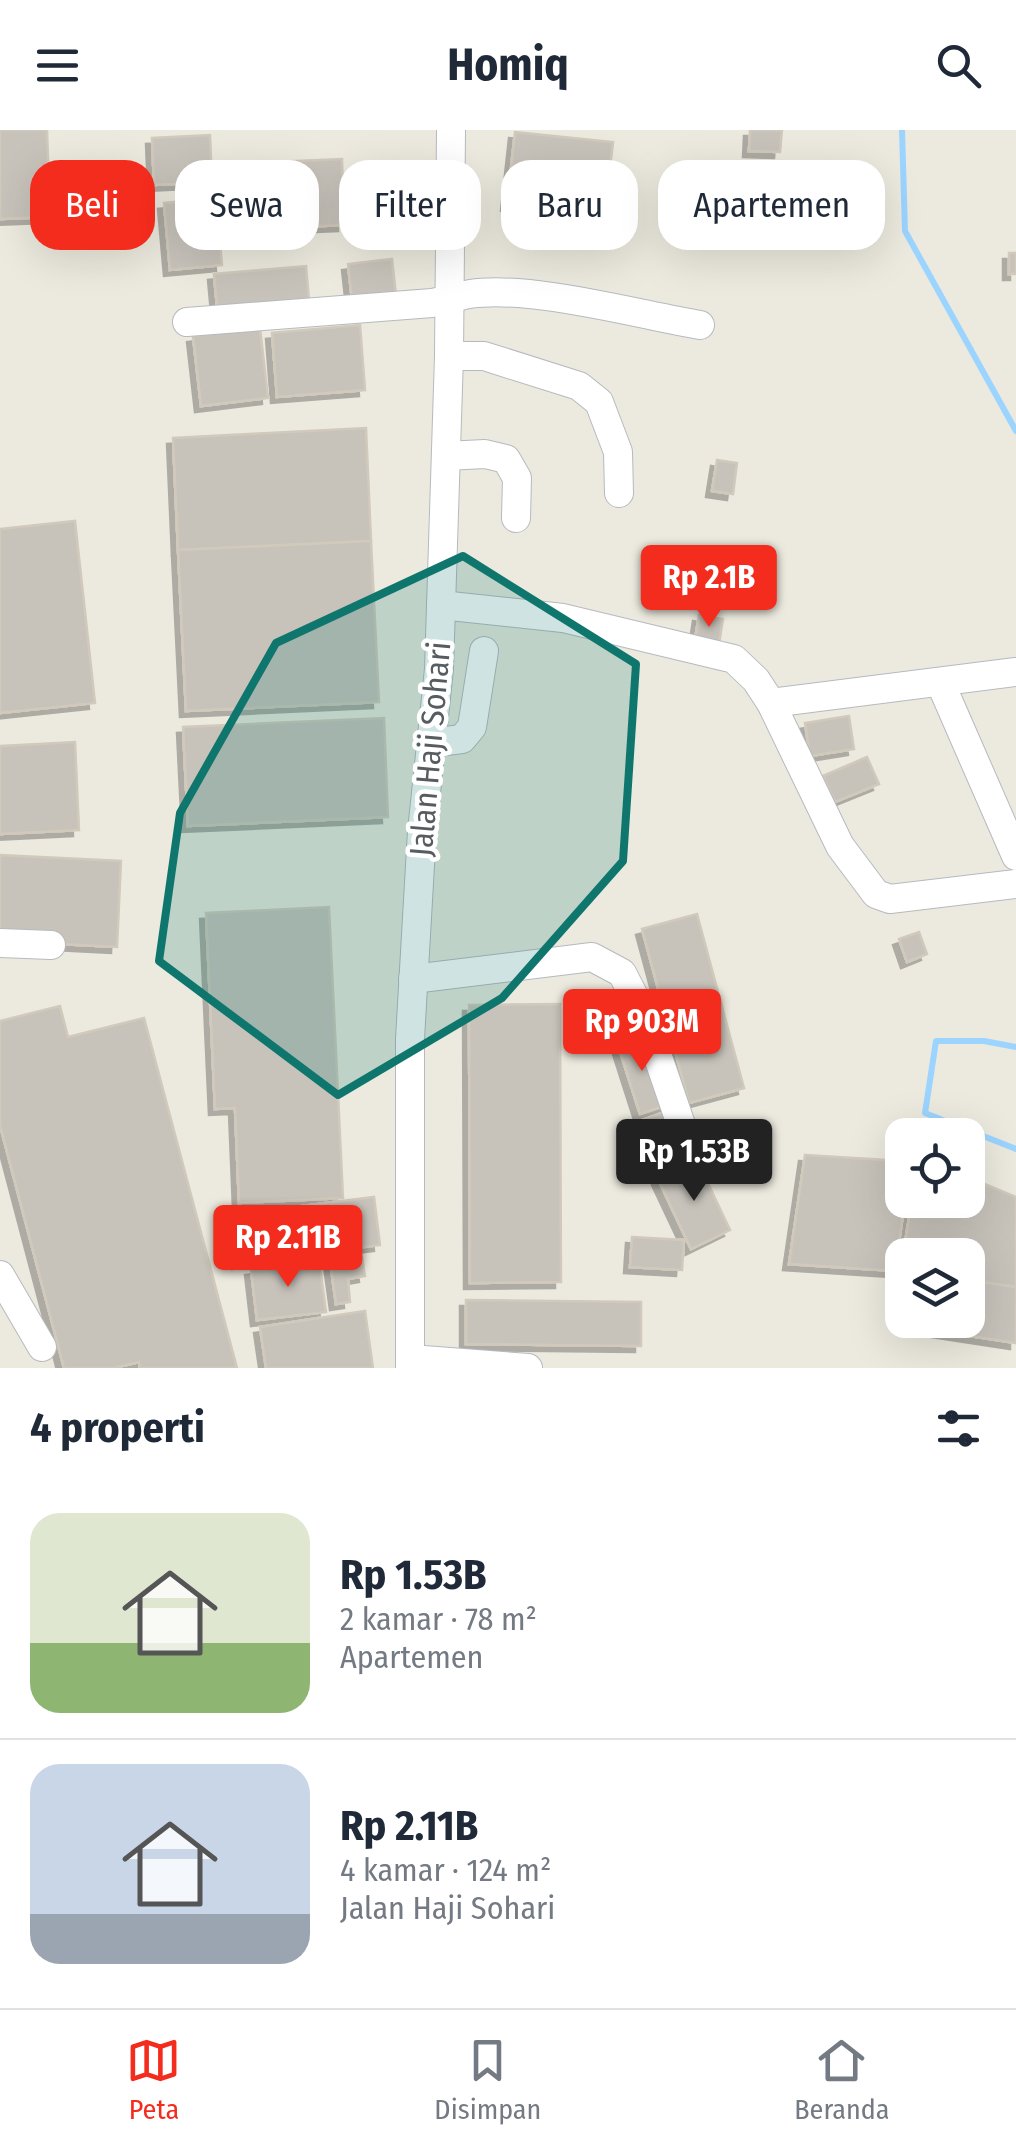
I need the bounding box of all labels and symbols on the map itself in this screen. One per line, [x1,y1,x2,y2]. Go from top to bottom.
pin: Rp 2.1B [617,545,801,630]
street label: Jalan Haji Sohari [402,640,458,858]
pin: Rp 903M [550,989,734,1074]
pin: Rp 1.53B [591,1119,797,1204]
pin: Rp 2.11B [185,1205,391,1290]

